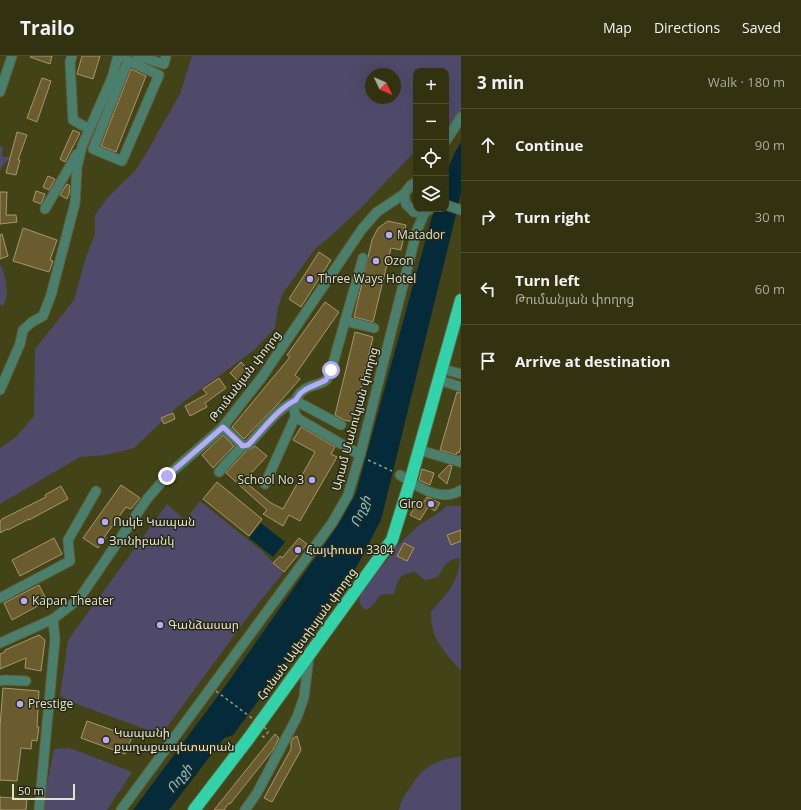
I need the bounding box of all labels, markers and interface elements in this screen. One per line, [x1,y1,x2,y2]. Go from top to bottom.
text: Trailo [20,15,74,41]
text: Map [603,18,632,37]
text: Directions [654,18,720,37]
text: Saved [742,18,781,37]
north arrow [365,68,401,104]
map controls [413,68,449,212]
button: + [413,68,449,104]
text: 3 min [477,71,524,94]
text: Walk · 180 m [708,73,785,91]
button: − [413,104,449,140]
icon: ahead [477,134,499,156]
text: Continue [515,135,583,155]
text: 90 m [755,136,785,154]
button: locate [413,140,449,176]
button: layers [413,176,449,212]
icon: right [477,206,499,228]
text: Turn right [515,207,590,227]
text: 30 m [755,208,785,226]
place label: Matador [397,226,445,243]
marker: Matador [384,230,394,240]
place label: Ozon [384,252,414,269]
marker: Ozon [371,256,381,266]
place label: Three Ways Hotel [318,270,416,287]
text: Turn left [515,270,580,290]
marker: Three Ways Hotel [305,274,315,284]
icon: left [477,278,499,300]
text: 60 m [755,280,785,298]
text: Թումանյան փողոց [515,290,634,308]
street label: Թումանյան փողոց [205,327,285,425]
street label: Արամ Մանուկյան փողոց [327,345,382,493]
icon: arrive [477,350,499,372]
text: Arrive at destination [515,351,670,371]
route start [322,361,340,379]
route end [158,467,176,485]
place label: School No 3 [237,471,304,488]
marker: School No 3 [307,475,317,485]
water label: Ողջի [345,493,375,529]
place label: Giro [399,495,423,512]
marker: Giro [426,499,436,509]
place label: Ոսկե Կապան [113,513,195,530]
marker: Ոսկե Կապան [100,517,110,527]
place label: Յունիբանկ [109,532,174,549]
marker: Յունիբանկ [96,536,106,546]
place label: Հայփոստ 3304 [306,541,394,558]
marker: Հայփոստ 3304 [293,545,303,555]
street label: Հունան Ավետիսյան փողոց [253,564,360,703]
place label: Kapan Theater [32,592,114,609]
marker: Kapan Theater [19,596,29,606]
place label: Գանձասար [168,616,239,633]
marker: Գանձասար [155,620,165,630]
place label: Prestige [28,695,73,712]
marker: Prestige [15,699,25,709]
place label: Կապանի քաղաքապետարան [114,724,234,755]
marker: Կապանի քաղաքապետարան [101,735,111,745]
water label: Ողջի [162,760,196,796]
scale bar [12,782,75,801]
text: 50 m [18,783,44,798]

